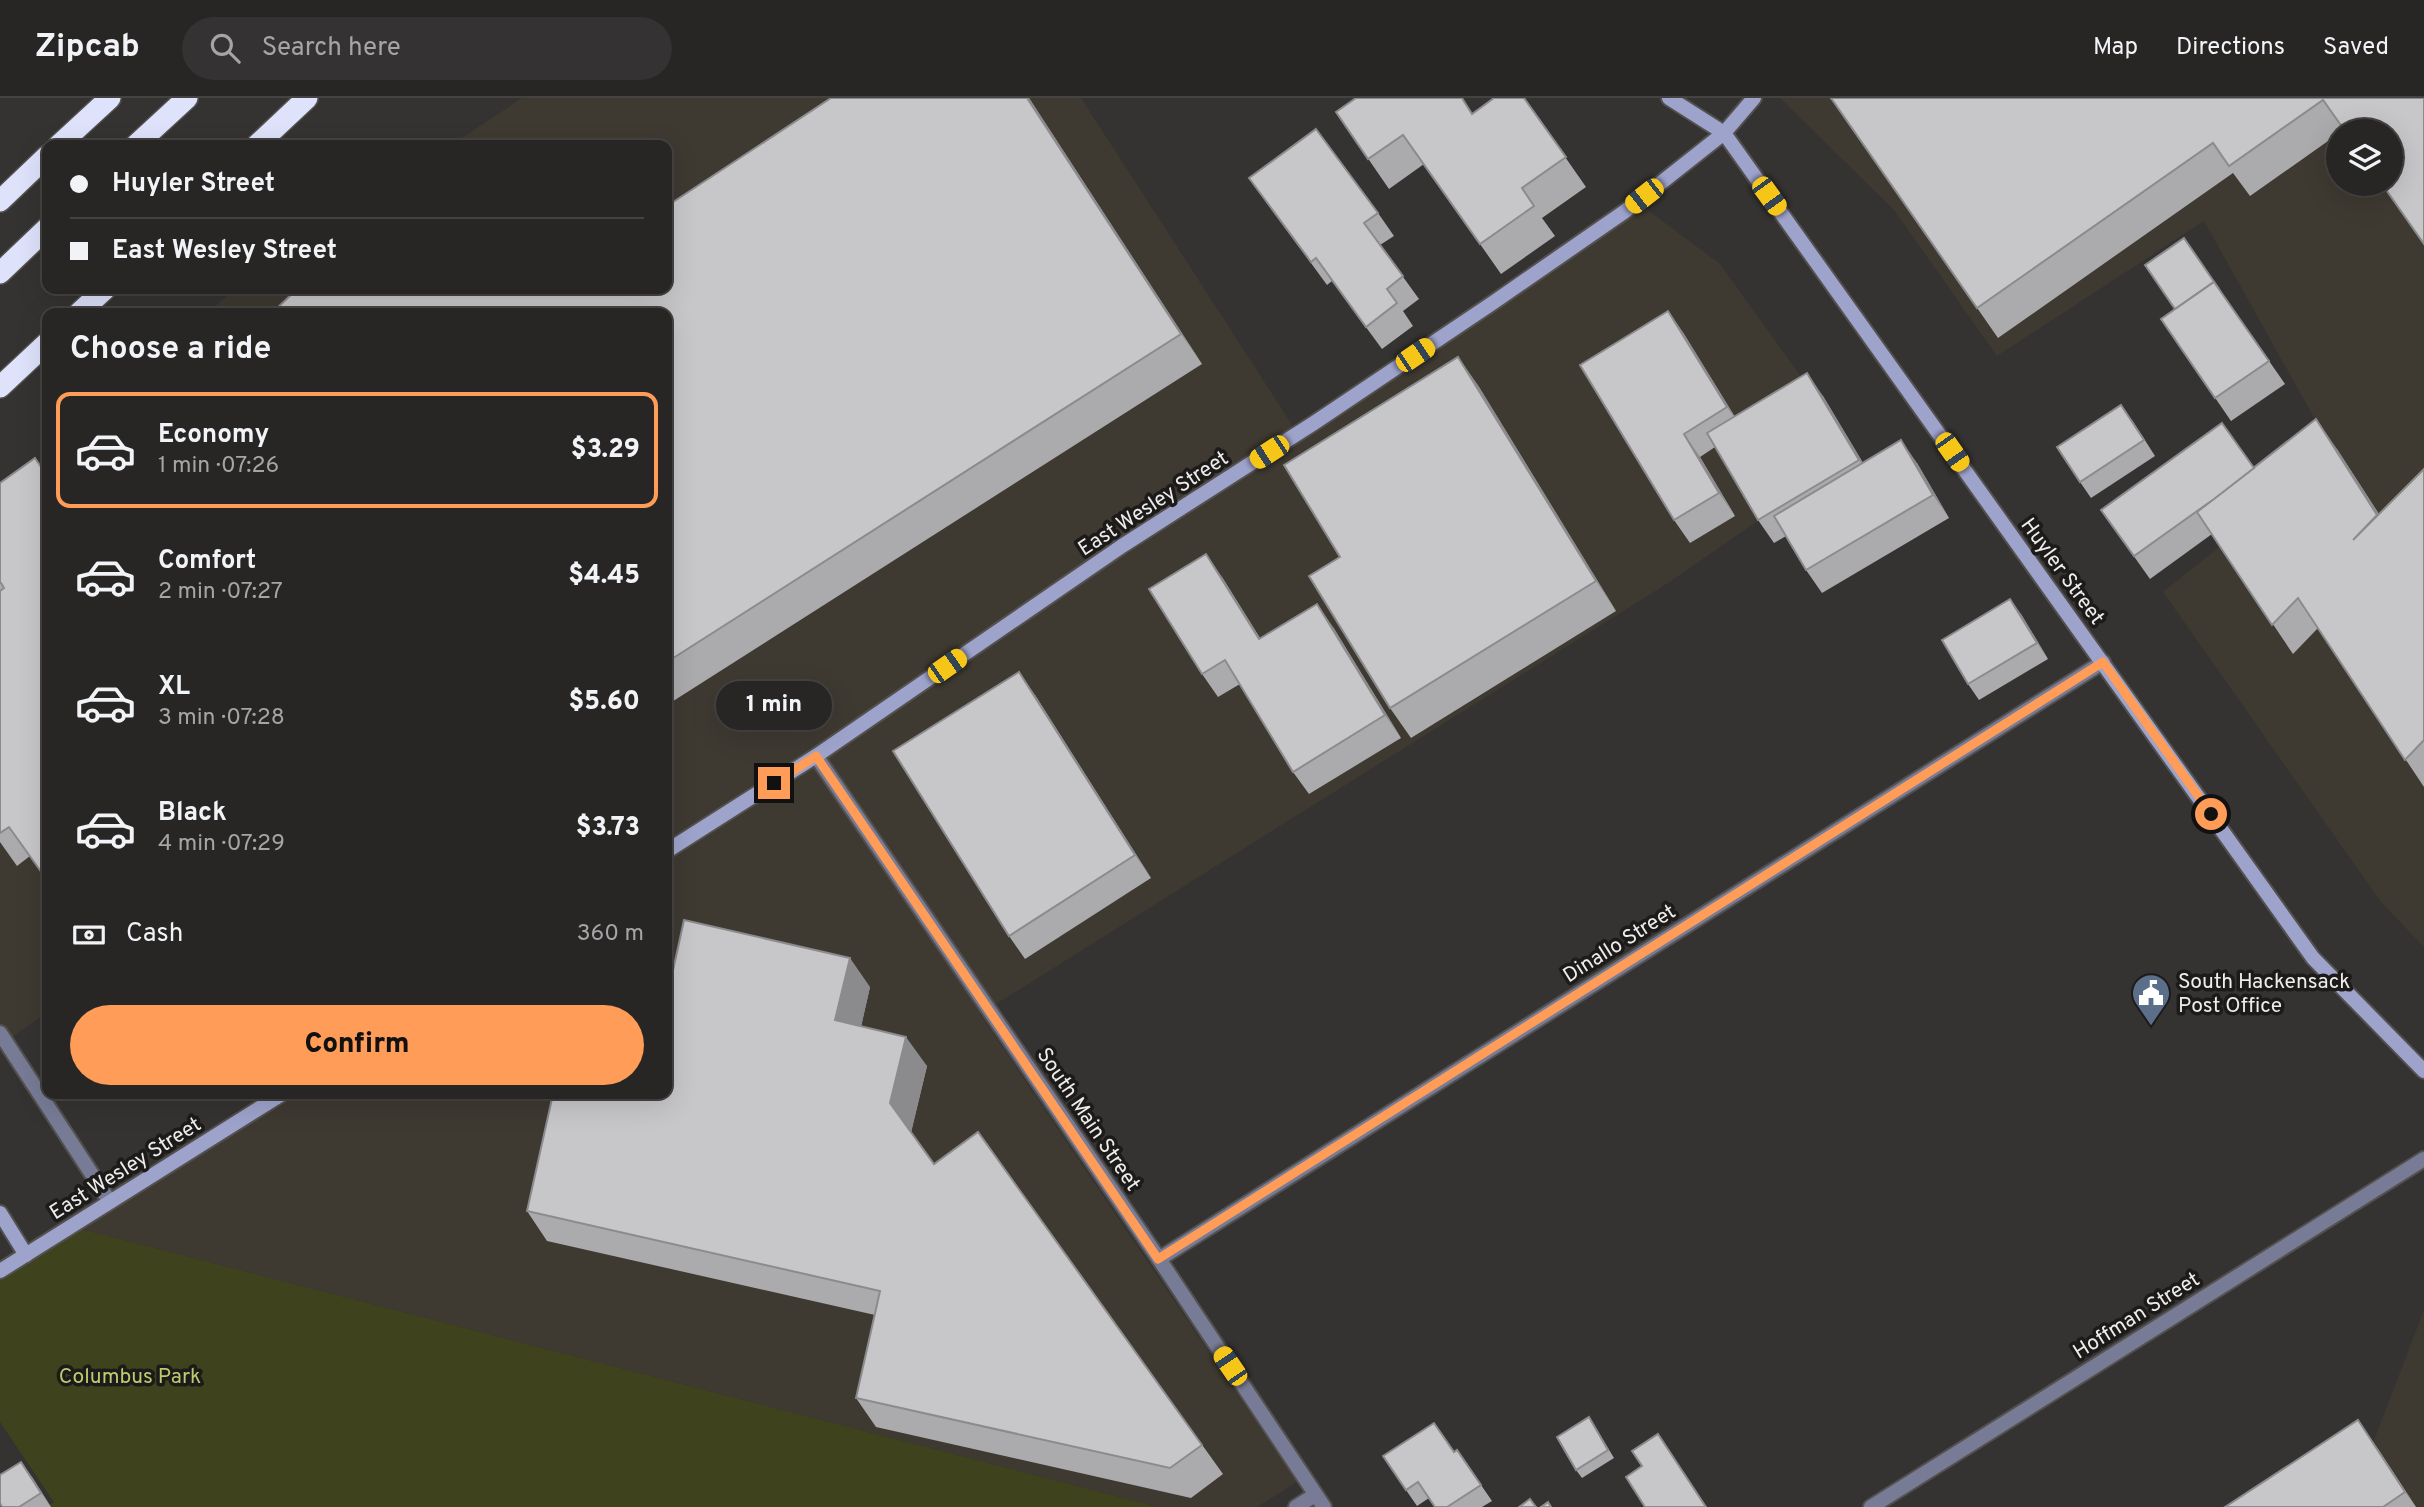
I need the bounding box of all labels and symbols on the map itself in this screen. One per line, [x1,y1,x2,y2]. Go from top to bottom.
car [1749,173,1790,219]
car [1621,175,1668,217]
car [1392,335,1439,375]
car [1932,429,1973,475]
car [1246,432,1293,472]
street label: East Wesley Street [1073,446,1234,563]
street label: Huyler Street [2014,513,2110,631]
car [924,645,971,687]
callout: 1 min [716,682,832,730]
route end [758,767,790,799]
route start [2195,798,2227,830]
street label: Dinallo Street [1558,899,1681,990]
place label: South Hackensack Post Office [2178,969,2350,1020]
public building icon: South Hackensack Post Office [2130,972,2172,1027]
street label: South Main Street [1030,1043,1146,1197]
street label: East Wesley Street [45,1112,207,1227]
street label: Hoffman Street [2068,1267,2205,1366]
car [1210,1343,1251,1389]
park label: Columbus Park [59,1364,201,1391]

